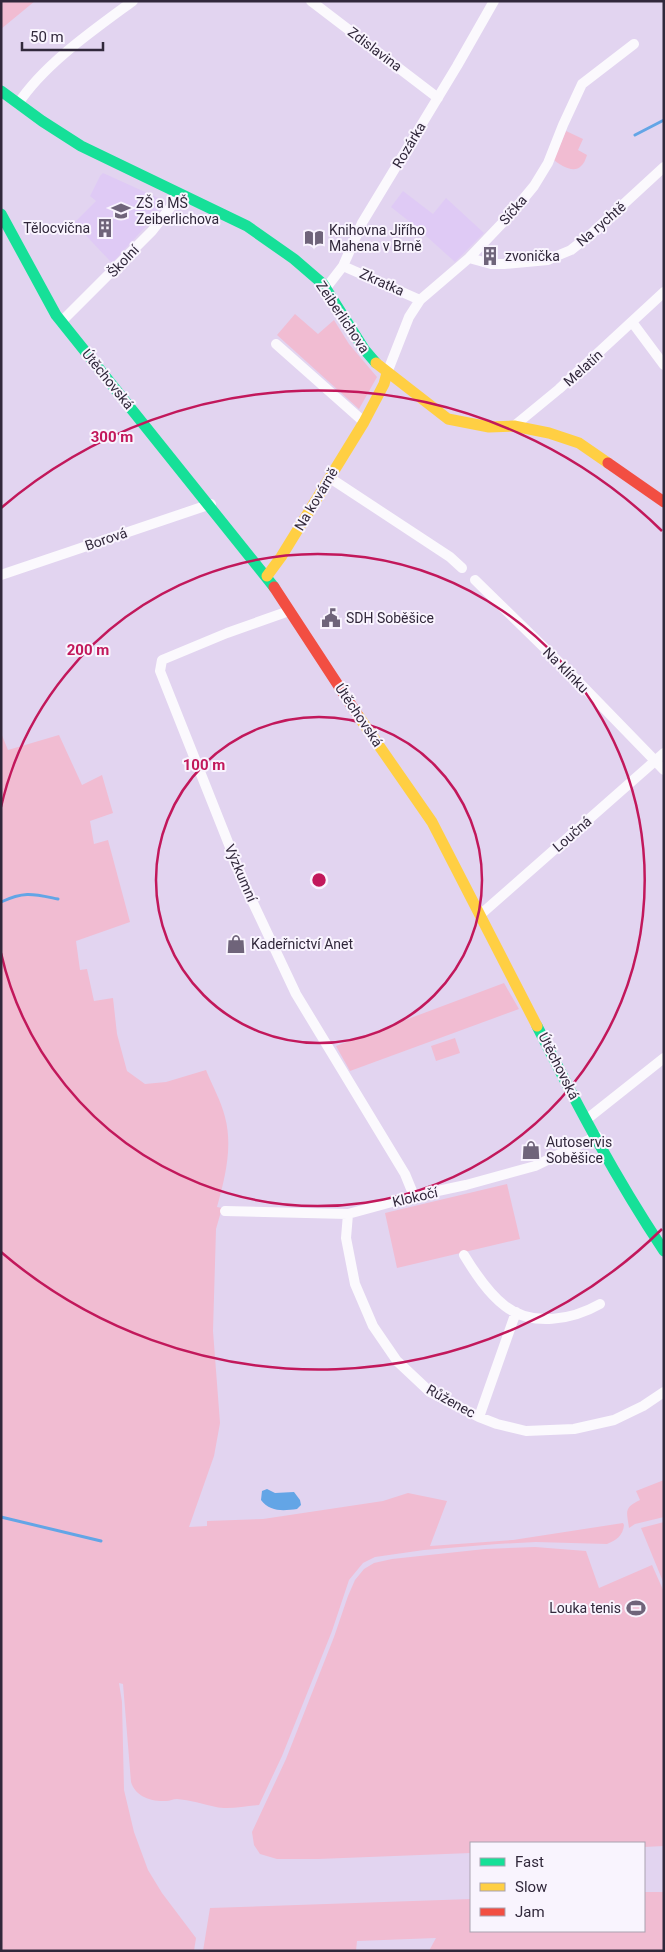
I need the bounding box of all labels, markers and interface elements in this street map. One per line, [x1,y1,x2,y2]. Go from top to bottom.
scale bar [22,20,104,52]
street label: Zdislavina [345,24,405,74]
text: 50 m [30,28,64,46]
street label: Rozárka [389,119,429,171]
street label: Síčka [496,192,530,228]
place label: ZŠ a MŠ Zeiberlichova [136,194,219,227]
street label: Na rychtě [573,198,629,250]
school or university icon: ZŠ a MŠ Zeiberlichova [110,200,132,222]
building icon: Tělocvična [94,217,116,239]
place label: Tělocvična [23,220,90,236]
place label: Knihovna Jiřího Mahena v Brně [329,222,425,254]
library icon: Knihovna Jiřího Mahena v Brně [303,227,325,249]
street label: Školní [103,241,142,280]
building icon: zvonička [479,245,501,267]
place label: zvonička [505,248,560,264]
street label: Zkratka [357,265,407,299]
street label: Zeiberlichova [313,278,373,356]
street label: Útěchovská [79,345,138,412]
street label: Melatín [560,347,606,389]
text: 300 m [91,428,133,446]
street label: Na kovárně [291,465,341,533]
street label: Borová [83,524,129,554]
public building icon: SDH Soběšice [320,607,342,629]
place label: SDH Soběšice [346,610,434,626]
text: 200 m [67,641,109,659]
street label: Na klínku [540,644,592,696]
street label: Útěchovská [332,680,387,750]
text: 100 m [183,756,225,774]
street label: Loučná [549,813,595,855]
street label: Výzkumní [222,842,260,905]
centre of rings [310,871,328,889]
shop icon: Kadeřnictví Anet [225,933,247,955]
place label: Kadeřnictví Anet [251,936,354,952]
street label: Útěchovská [535,1030,584,1102]
place label: Autoservis Soběšice [546,1134,612,1166]
shop icon: Autoservis Soběšice [520,1139,542,1161]
street label: Klokočí [391,1184,440,1210]
street label: Růženec [424,1381,478,1421]
sports icon: Louka tenis [625,1597,647,1619]
place label: Louka tenis [549,1600,621,1616]
legend [470,1842,645,1932]
text: Fast [515,1853,544,1871]
text: Slow [515,1878,547,1896]
text: Jam [515,1903,545,1921]

